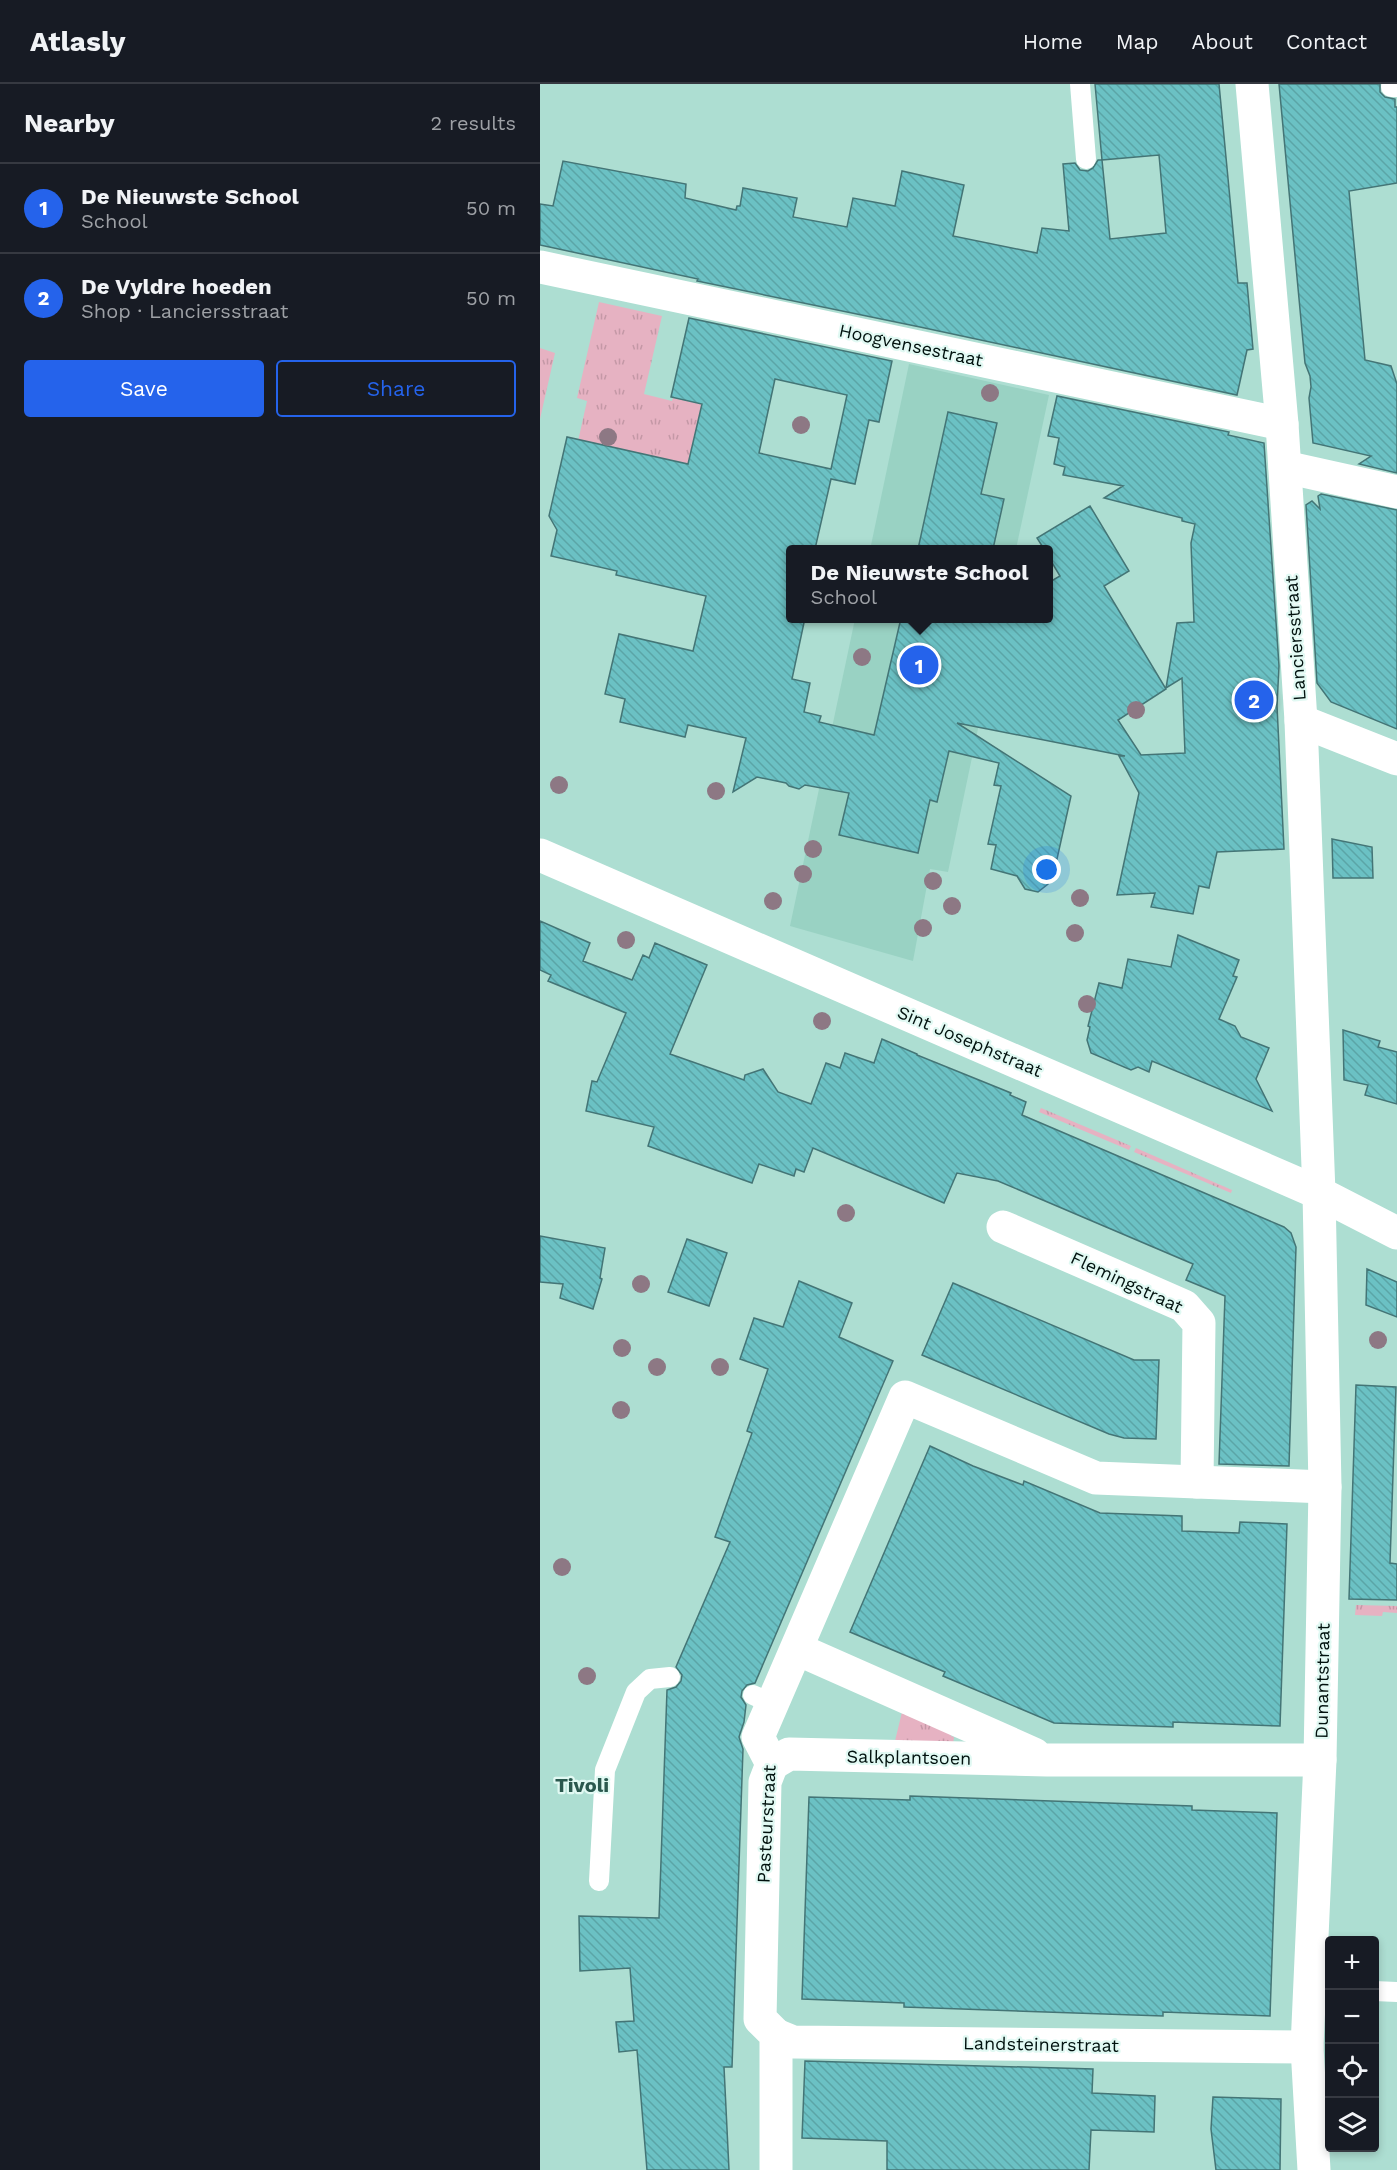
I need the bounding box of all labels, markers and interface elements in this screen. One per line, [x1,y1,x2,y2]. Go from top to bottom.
text: Atlasly [30,25,125,58]
text: Home [1023,29,1083,54]
text: Map [1116,29,1159,54]
text: About [1192,29,1253,54]
text: Contact [1286,29,1367,54]
text: Nearby [24,108,115,138]
text: 2 results [431,111,516,135]
text: De Nieuwste School [81,184,299,209]
text: 1 [39,196,48,220]
text: 50 m [466,196,516,220]
text: School [81,209,148,233]
text: De Vyldre hoeden [81,274,272,299]
text: 2 [38,286,49,310]
text: 50 m [466,286,516,310]
text: Shop · Lanciersstraat [81,299,288,323]
street label: Hoogvensestraat [837,319,985,371]
button: Save [24,360,264,417]
button: Share [276,360,516,417]
popup [786,545,1053,623]
text: De Nieuwste School [811,560,1028,585]
street label: Lanciersstraat [1280,574,1310,701]
text: School [811,585,877,609]
pin: 1 [900,642,938,688]
pin: 2 [1234,678,1274,722]
your location [1032,855,1061,884]
street label: Sint Josephstraat [894,1001,1046,1081]
street label: Flemingstraat [1068,1247,1187,1317]
street label: Dunantstraat [1310,1623,1334,1739]
street label: Salkplantsoen [847,1745,971,1769]
street label: Pasteurstraat [752,1764,780,1884]
district label: Tivoli [555,1773,609,1797]
map controls [1325,1936,1379,2152]
button: + [1325,1936,1379,1990]
button: − [1325,1990,1379,2044]
street label: Landsteinerstraat [963,2032,1119,2056]
button: locate [1325,2044,1379,2098]
button: layers [1325,2098,1379,2152]

